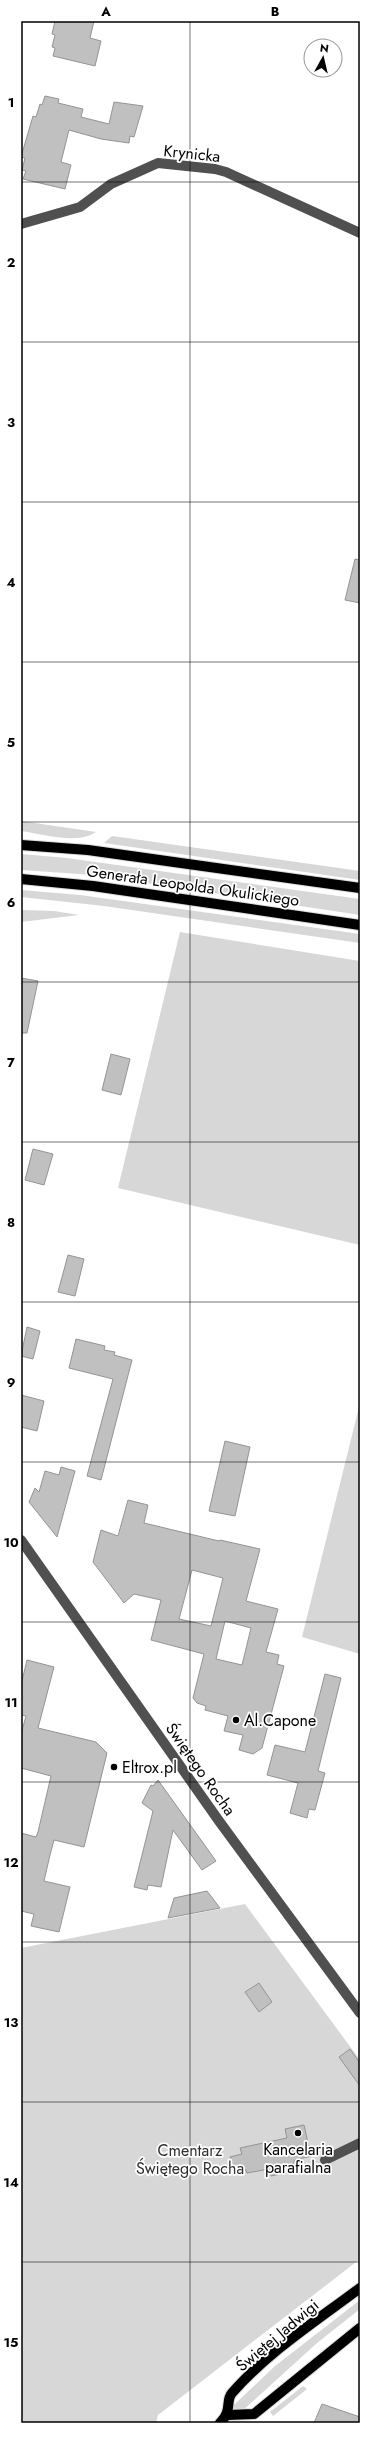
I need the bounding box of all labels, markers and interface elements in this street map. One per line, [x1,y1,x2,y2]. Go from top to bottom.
text: A [100,2,111,21]
text: B [271,2,280,21]
north arrow [303,38,343,78]
text: N [319,40,330,57]
text: 1 [8,93,14,112]
street label: Krynicka [162,139,221,168]
text: 2 [7,253,15,272]
text: 3 [7,413,15,432]
text: 4 [6,573,16,592]
text: 5 [7,733,15,752]
street label: Generała Leopolda Okulickiego [85,859,301,912]
text: 6 [7,893,16,912]
text: 7 [7,1053,15,1072]
text: 8 [7,1213,15,1232]
text: 9 [7,1373,16,1392]
text: 10 [3,1533,19,1552]
text: 11 [4,1693,18,1712]
place label: Al.Capone [244,1709,316,1732]
marker: Al.Capone [231,1715,241,1725]
street label: Świętego Rocha [160,1718,241,1820]
place label: Eltrox.pl [122,1756,177,1779]
marker: Eltrox.pl [109,1762,119,1772]
text: 12 [3,1853,19,1872]
text: 13 [4,2013,18,2032]
marker: Kancelaria parafialna [293,2128,303,2138]
place label: Kancelaria parafialna [263,2138,333,2179]
park label: Cmentarz Świętego Rocha [136,2139,244,2180]
text: 14 [3,2173,19,2192]
street label: Świętej Jadwigi [231,2294,324,2377]
text: 15 [3,2333,19,2352]

